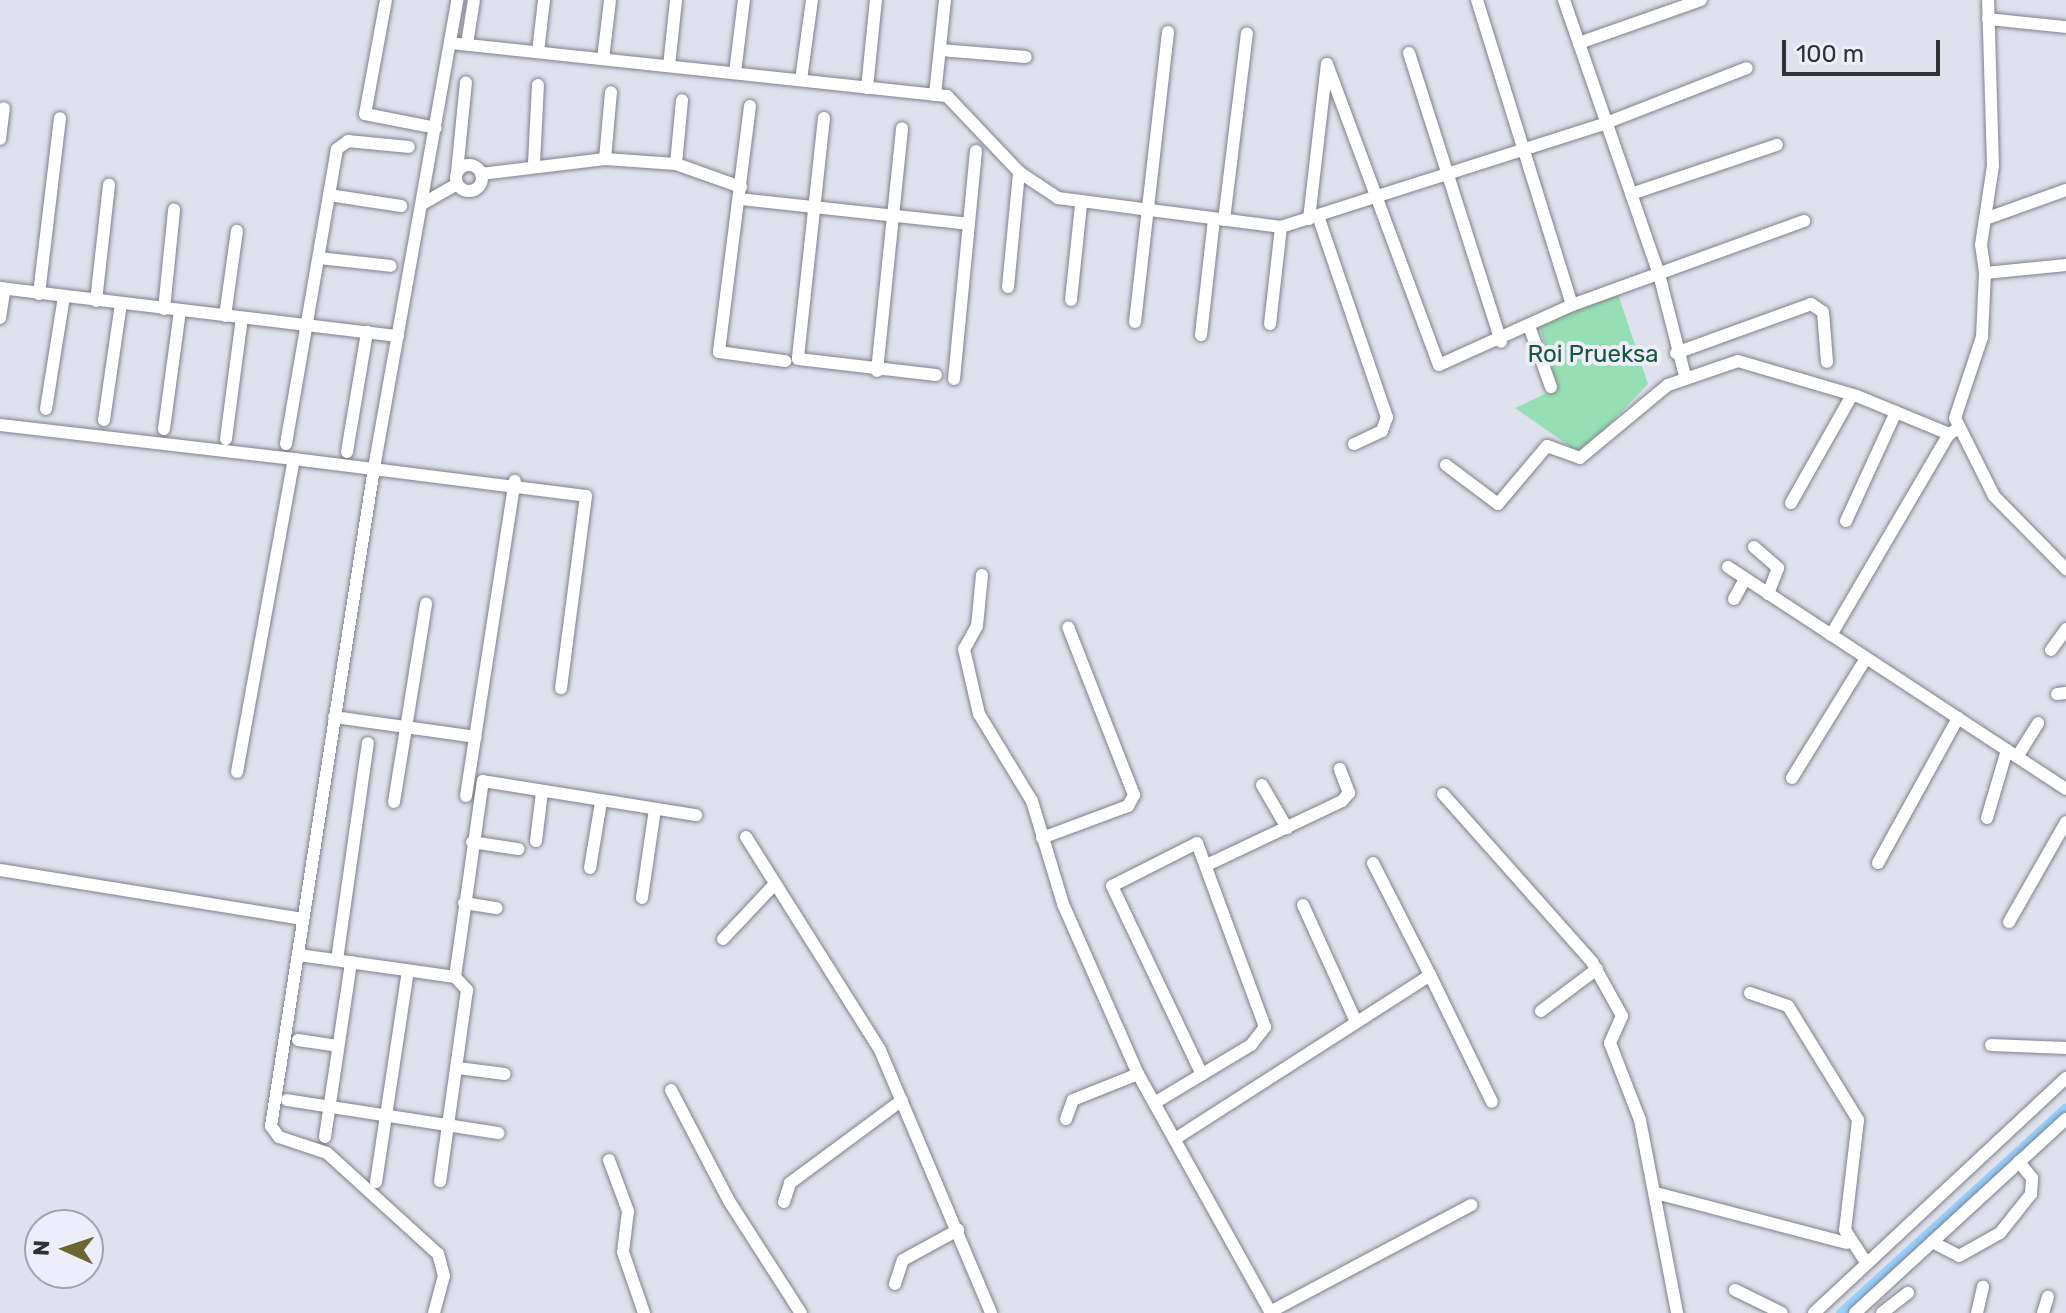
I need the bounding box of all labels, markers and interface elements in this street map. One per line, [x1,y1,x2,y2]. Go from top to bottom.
scale bar [1786,24,1944,74]
text: 100 m [1796,40,1864,68]
park label: Roi Prueksa [1527,341,1659,369]
north arrow [24,1209,104,1289]
text: N [28,1239,55,1256]

